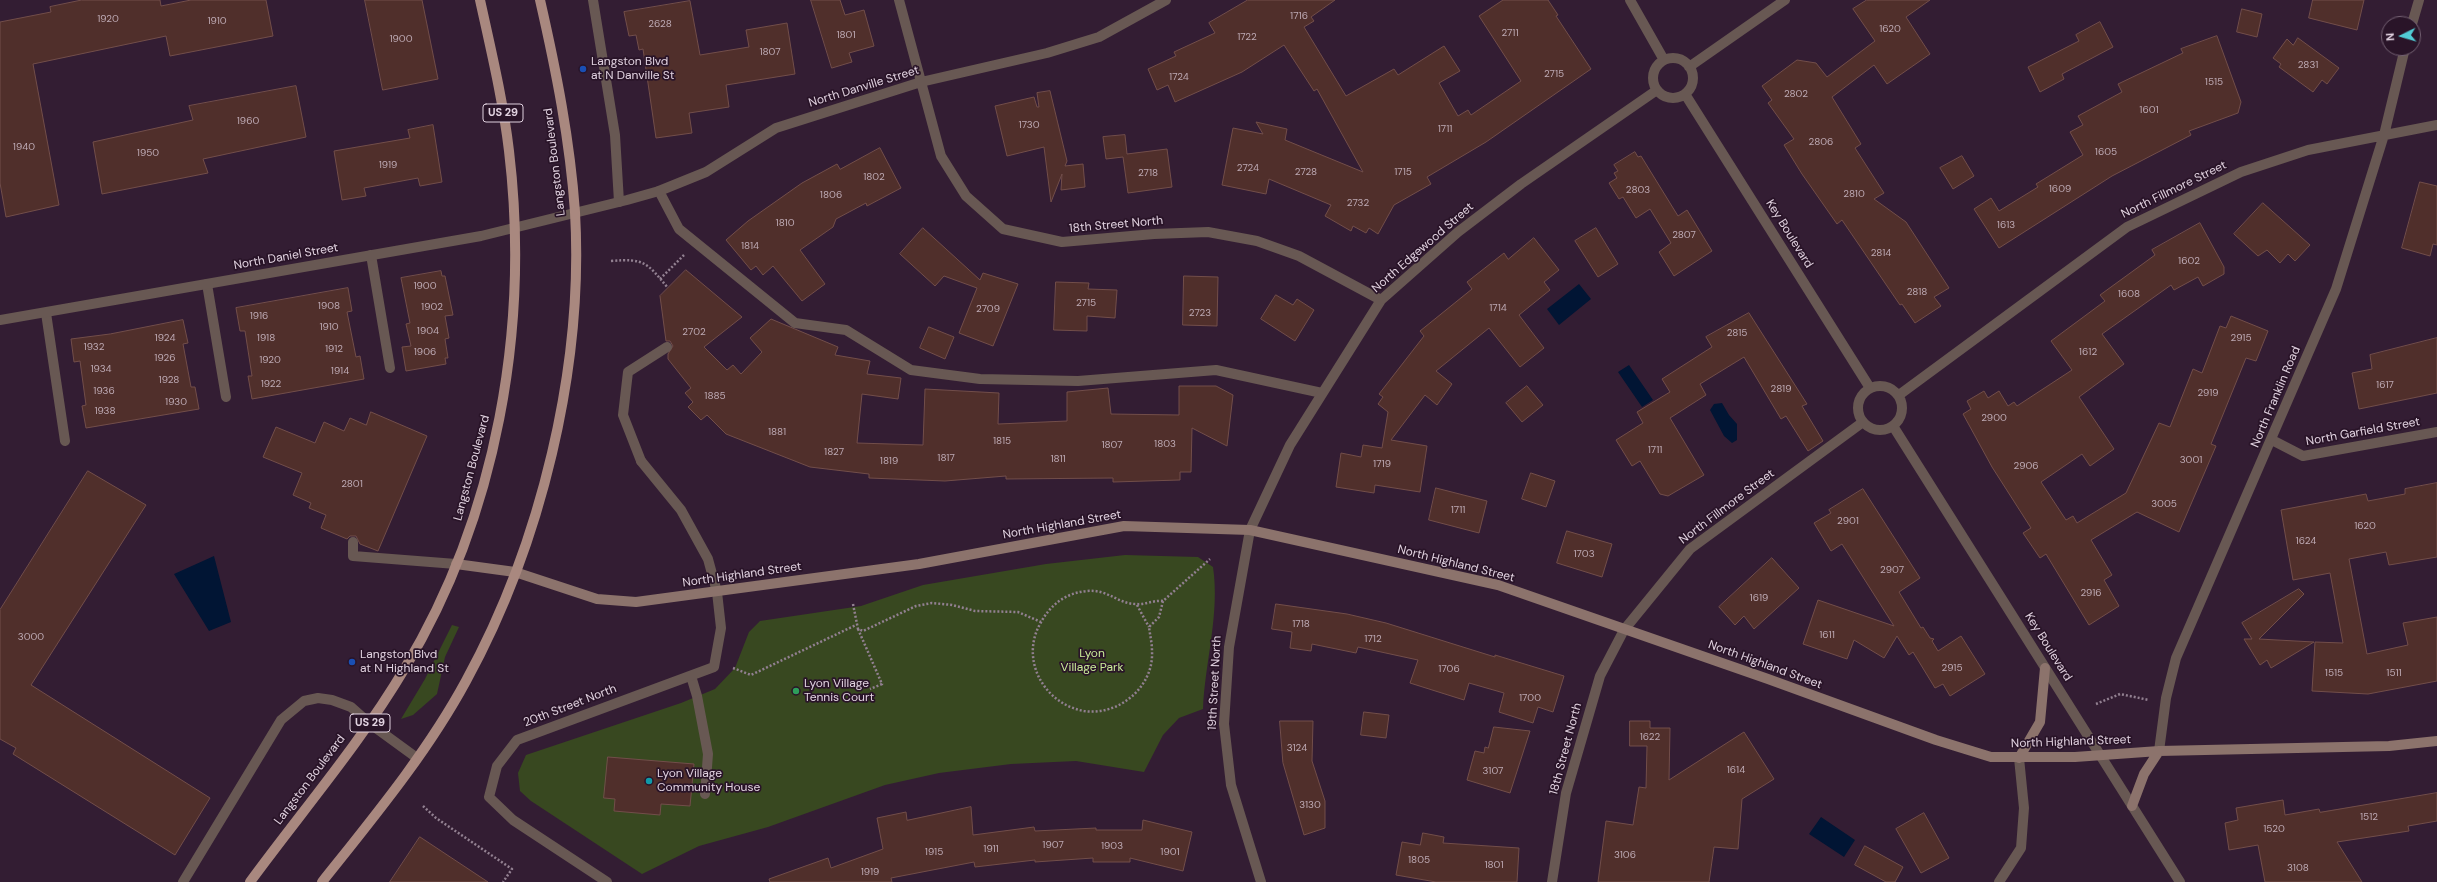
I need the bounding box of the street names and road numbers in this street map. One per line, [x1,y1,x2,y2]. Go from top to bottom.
street label: North Danville Street [807,63,921,111]
road number: US 29 [483,104,523,122]
street label: Langston Boulevard [541,107,569,217]
street label: North Fillmore Street [2119,158,2229,222]
street label: Key Boulevard [1762,197,1816,271]
street label: North Edgewood Street [1369,200,1477,296]
street label: 18th Street North [1068,214,1164,236]
street label: North Daniel Street [233,241,339,273]
street label: North Franklin Road [2248,344,2304,450]
street label: Langston Boulevard [451,414,493,522]
street label: North Garfield Street [2305,415,2421,449]
street label: North Fillmore Street [1677,467,1777,547]
street label: North Highland Street [1002,507,1122,543]
street label: North Highland Street [1396,542,1516,586]
street label: North Highland Street [682,560,802,590]
street label: Key Boulevard [2021,610,2075,684]
street label: 19th Street North [1205,635,1225,731]
street label: North Highland Street [1706,638,1824,692]
street label: 20th Street North [521,682,619,730]
street label: 18th Street North [1547,702,1585,796]
road number: US 29 [350,714,390,732]
street label: Langston Boulevard [272,732,348,828]
street label: North Highland Street [2011,733,2131,751]

